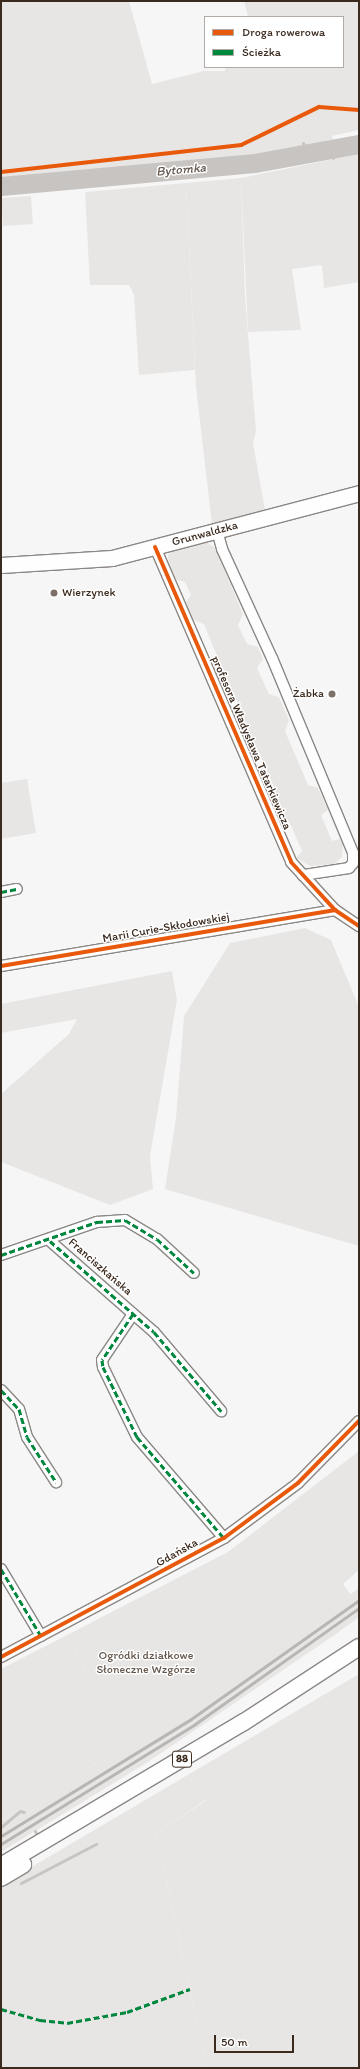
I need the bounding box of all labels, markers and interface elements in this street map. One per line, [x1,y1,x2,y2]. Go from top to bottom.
legend [204,16,344,68]
text: Droga rowerowa [242,25,325,39]
text: Ścieżka [242,45,281,59]
water label: Bytomka [155,160,207,180]
street label: Grunwaldzka [170,518,240,550]
place label: Wierzynek [62,586,116,600]
marker: Wierzynek [49,588,59,598]
street label: profesora Władysława Tatarkiewicza [208,654,294,832]
place label: Żabka [293,687,324,701]
marker: Żabka [327,689,337,699]
street label: Marii Curie-Skłodowskiej [101,910,231,946]
street label: Franciszkańska [65,1235,135,1299]
street label: Gdańska [154,1536,200,1570]
park label: Ogródki działkowe Słoneczne Wzgórze [96,1649,196,1677]
road number: 88 [171,1750,193,1768]
scale bar [216,2027,296,2053]
text: 50 m [221,2035,247,2049]

